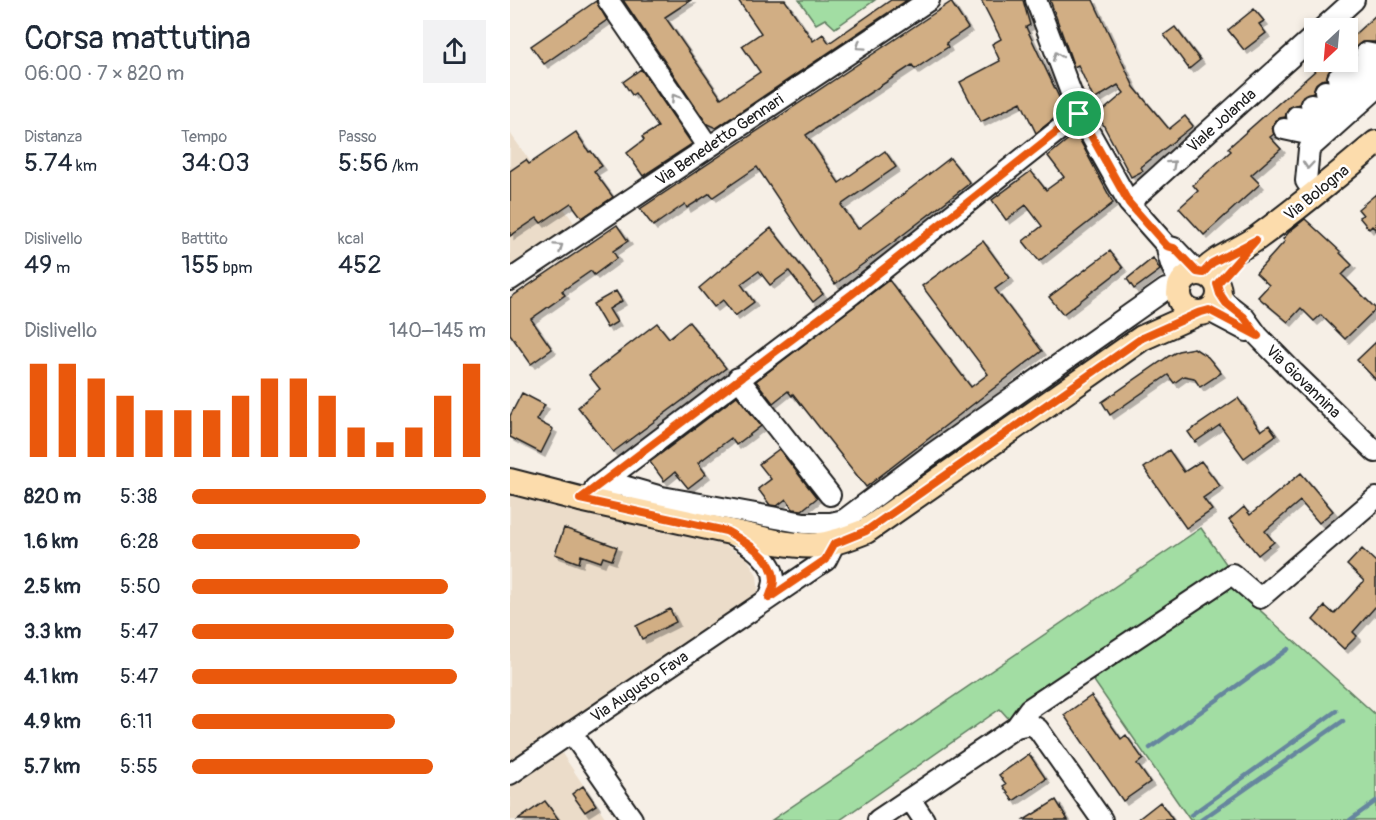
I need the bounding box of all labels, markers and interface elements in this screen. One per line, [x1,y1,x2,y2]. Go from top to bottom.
text: Corsa mattutina [24,18,251,59]
north arrow [1304,18,1358,72]
map controls [1304,18,1358,72]
button: share [423,20,486,83]
one-way arrow [855,39,866,50]
one-way arrow [1052,51,1064,62]
text: 06:00 · 7 × 820 m [24,61,184,86]
street label: Viale Jolanda [1183,84,1260,157]
pin [1053,88,1104,139]
street label: Via Benedetto Gennari [652,90,787,190]
one-way arrow [671,94,682,105]
icon: arrive [1062,97,1095,130]
text: Distanza [24,127,82,147]
text: Tempo [181,127,227,147]
text: Passo [338,127,377,147]
text: 5.74 [24,147,73,179]
text: 34:03 [181,147,250,179]
text: 5:56 [338,147,388,179]
text: km [73,156,97,176]
text: /km [388,156,418,176]
one-way arrow [1166,160,1176,171]
street label: Via Bologna [1280,160,1353,225]
one-way arrow [1302,160,1315,169]
text: Dislivello [24,229,82,249]
text: Battito [181,229,228,249]
text: kcal [338,229,364,249]
one-way arrow [552,243,563,254]
text: 49 [24,249,52,281]
text: 155 [181,249,219,281]
text: 452 [338,249,382,281]
text: m [52,258,70,278]
text: bpm [219,258,252,278]
text: Dislivello [24,318,97,343]
text: 140–145 m [389,318,486,343]
street label: Via Giovannina [1262,341,1345,423]
text: 820 m [24,484,81,509]
text: 5:38 [120,484,157,509]
text: 1.6 km [24,529,78,554]
text: 6:28 [120,529,158,554]
text: 2.5 km [24,574,81,599]
text: 5:50 [120,574,161,599]
text: 3.3 km [24,619,81,644]
text: 5:47 [120,619,158,644]
street label: Via Augusto Fava [587,647,692,727]
text: 4.1 km [24,664,78,689]
text: 5:47 [120,664,158,689]
text: 4.9 km [24,709,81,734]
text: 6:11 [120,709,153,734]
text: 5.7 km [24,754,80,779]
text: 5:55 [120,754,158,779]

